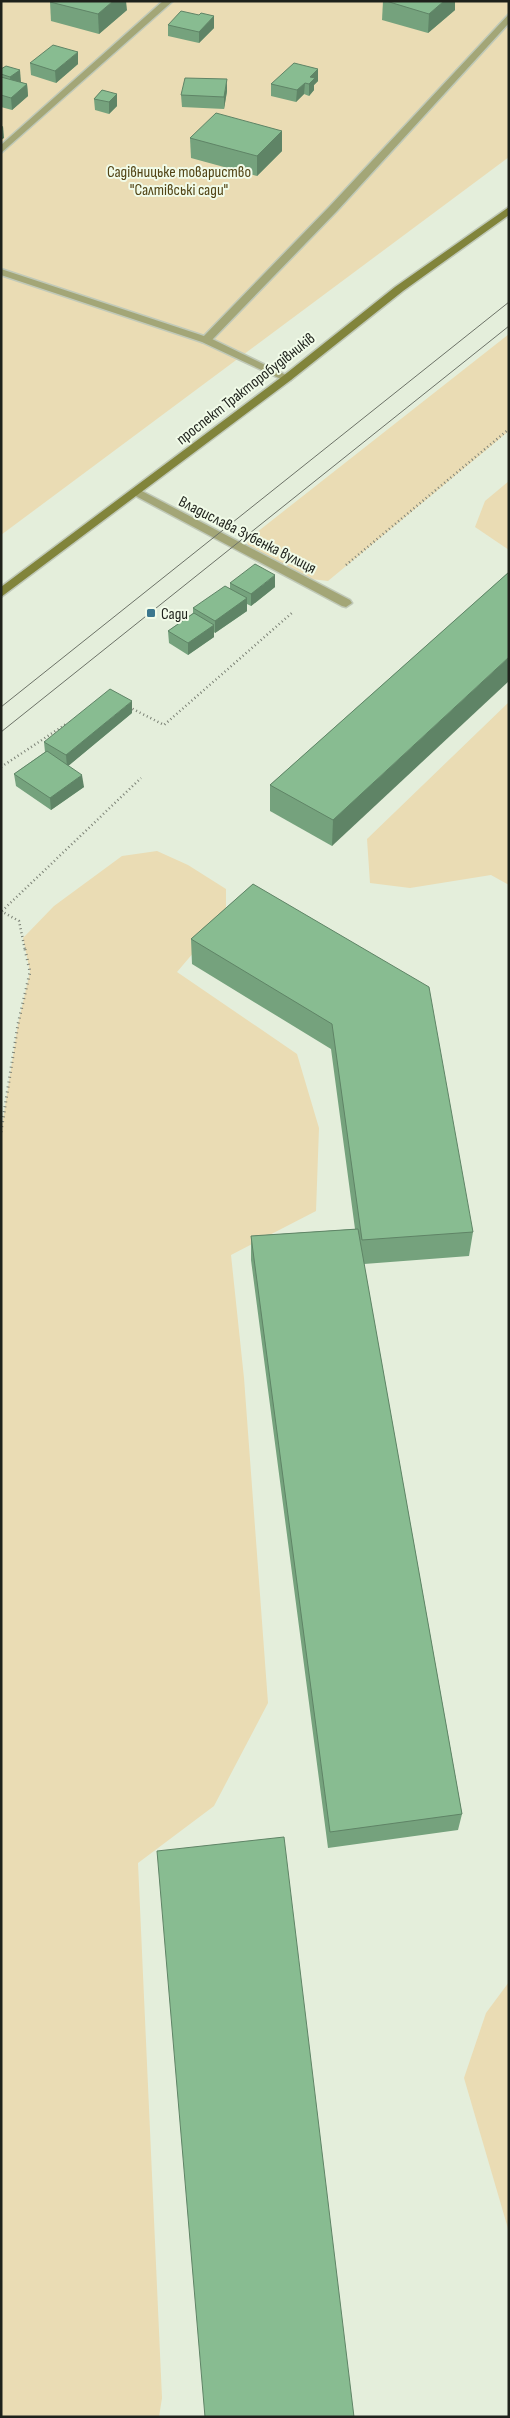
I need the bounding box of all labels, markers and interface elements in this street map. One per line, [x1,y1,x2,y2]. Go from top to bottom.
park label: Садівницьке товариство "Салтівські сади" [107,163,251,200]
street label: проспект Тракторобудівників [173,329,319,449]
street label: Владислава Зубенка вулиця [175,492,319,578]
place label: Сади [161,605,188,624]
marker: Сади [145,607,157,619]

